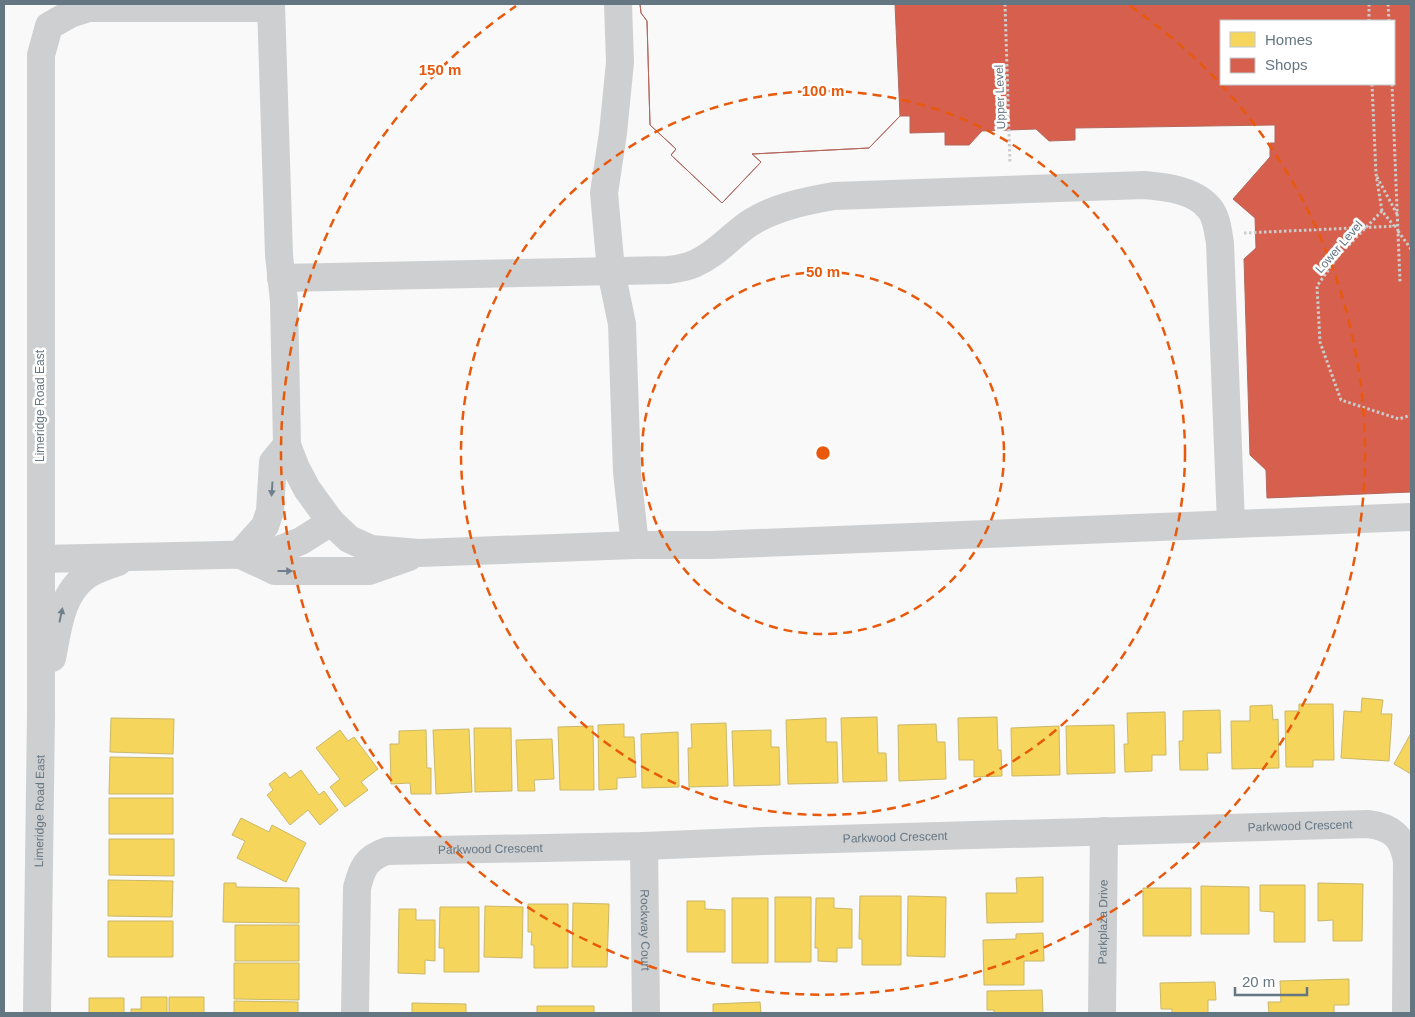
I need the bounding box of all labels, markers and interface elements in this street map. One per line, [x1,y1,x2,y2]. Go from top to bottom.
legend [1220,20,1395,85]
text: Homes [1265,31,1313,48]
text: Shops [1265,56,1308,73]
text: 150 m [419,61,461,78]
street label: Upper Level [992,64,1008,130]
text: 100 m [802,82,844,99]
street label: Lower Level [1312,218,1366,276]
text: 50 m [806,263,840,280]
street label: Limeridge Road East [33,349,47,462]
centre of rings [814,444,832,462]
one-way arrow [267,481,275,497]
one-way arrow [277,567,293,575]
one-way arrow [58,606,66,622]
street label: Limeridge Road East [32,754,47,867]
street label: Parkwood Crescent [1247,817,1353,834]
street label: Parkwood Crescent [843,829,948,846]
street label: Parkwood Crescent [438,841,544,857]
street label: Parkplaza Drive [1096,879,1110,964]
street label: Rockway Court [638,889,653,971]
scale bar [1235,964,1308,996]
text: 20 m [1242,973,1275,990]

